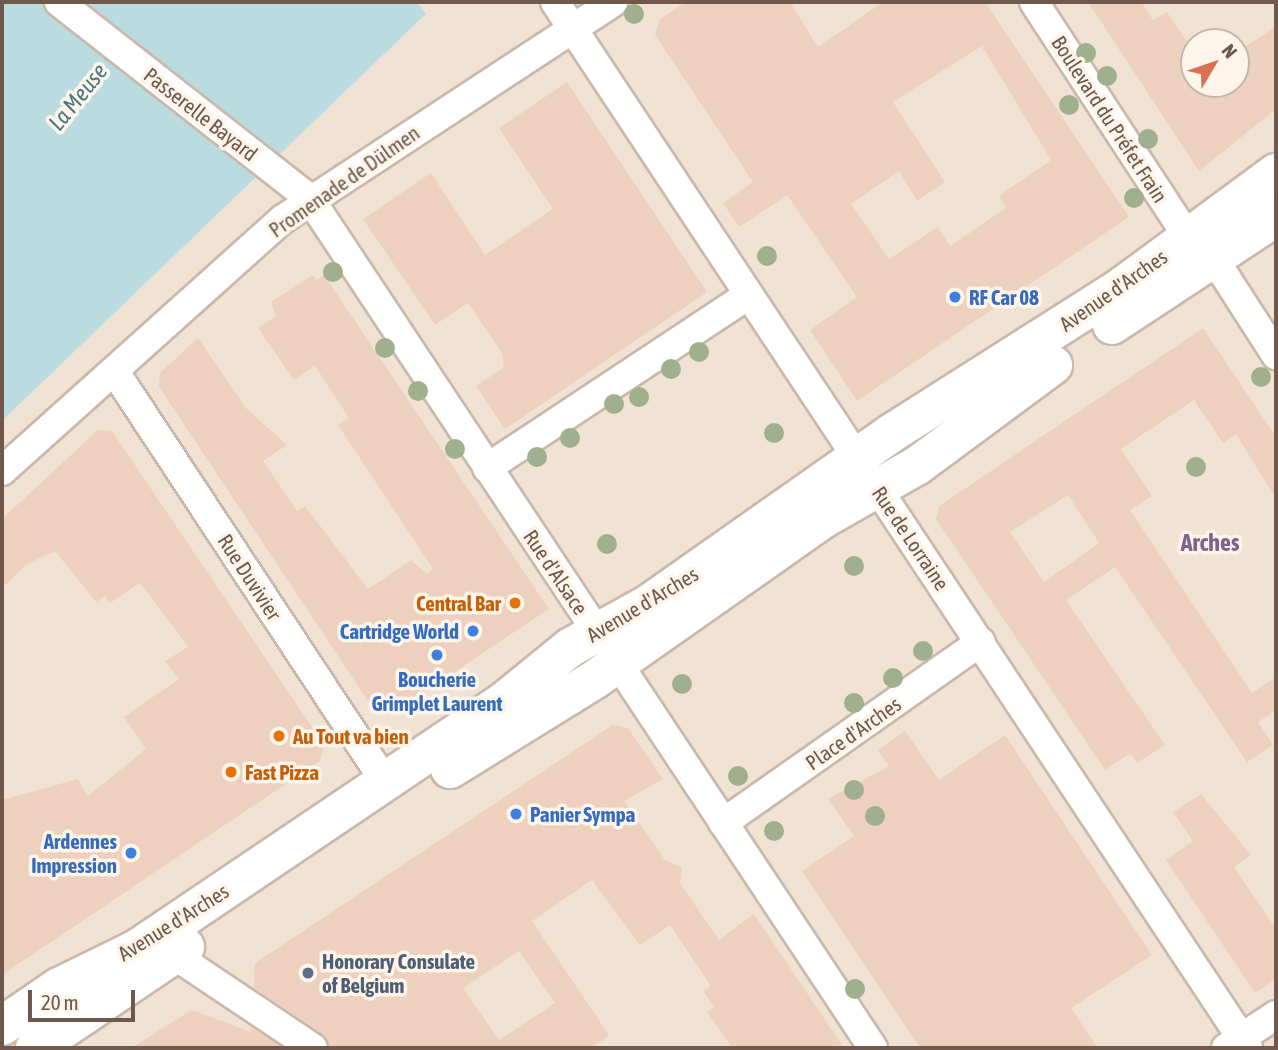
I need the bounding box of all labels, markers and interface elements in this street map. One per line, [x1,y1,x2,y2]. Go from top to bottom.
north arrow [1180,28,1250,98]
street label: Boulevard du Préfet Frain [1047,31,1173,207]
text: N [1218,40,1242,62]
water label: La Meuse [43,58,113,136]
street label: Passerelle Bayard [139,62,263,166]
street label: Promenade de Dülmen [264,120,424,242]
street label: Avenue d'Arches [1054,244,1172,336]
place label: RF Car 08 [969,284,1039,310]
marker: RF Car 08 [947,289,963,305]
street label: Rue de Lorraine [867,481,955,595]
street label: Rue d'Alsace [518,525,594,619]
street label: Rue Duvivier [213,529,287,625]
district label: Arches [1181,529,1239,557]
street label: Avenue d'Arches [582,561,702,647]
place label: Central Bar [416,590,501,616]
marker: Central Bar [507,595,523,611]
place label: Cartridge World [340,618,459,644]
marker: Cartridge World [465,623,481,639]
marker: Boucherie Grimplet Laurent [429,647,445,663]
place label: Boucherie Grimplet Laurent [371,666,503,716]
street label: Place d'Arches [800,691,906,775]
place label: Au Tout va bien [293,723,409,749]
marker: Au Tout va bien [271,728,287,744]
place label: Fast Pizza [245,759,319,785]
marker: Fast Pizza [223,764,239,780]
place label: Panier Sympa [530,801,635,827]
marker: Panier Sympa [508,806,524,822]
place label: Ardennes Impression [31,828,117,878]
marker: Ardennes Impression [123,845,139,861]
street label: Avenue d'Arches [113,878,233,966]
place label: Honorary Consulate of Belgium [322,948,475,998]
marker: Honorary Consulate of Belgium [300,965,316,981]
scale bar [32,976,138,1020]
text: 20 m [41,990,79,1014]

